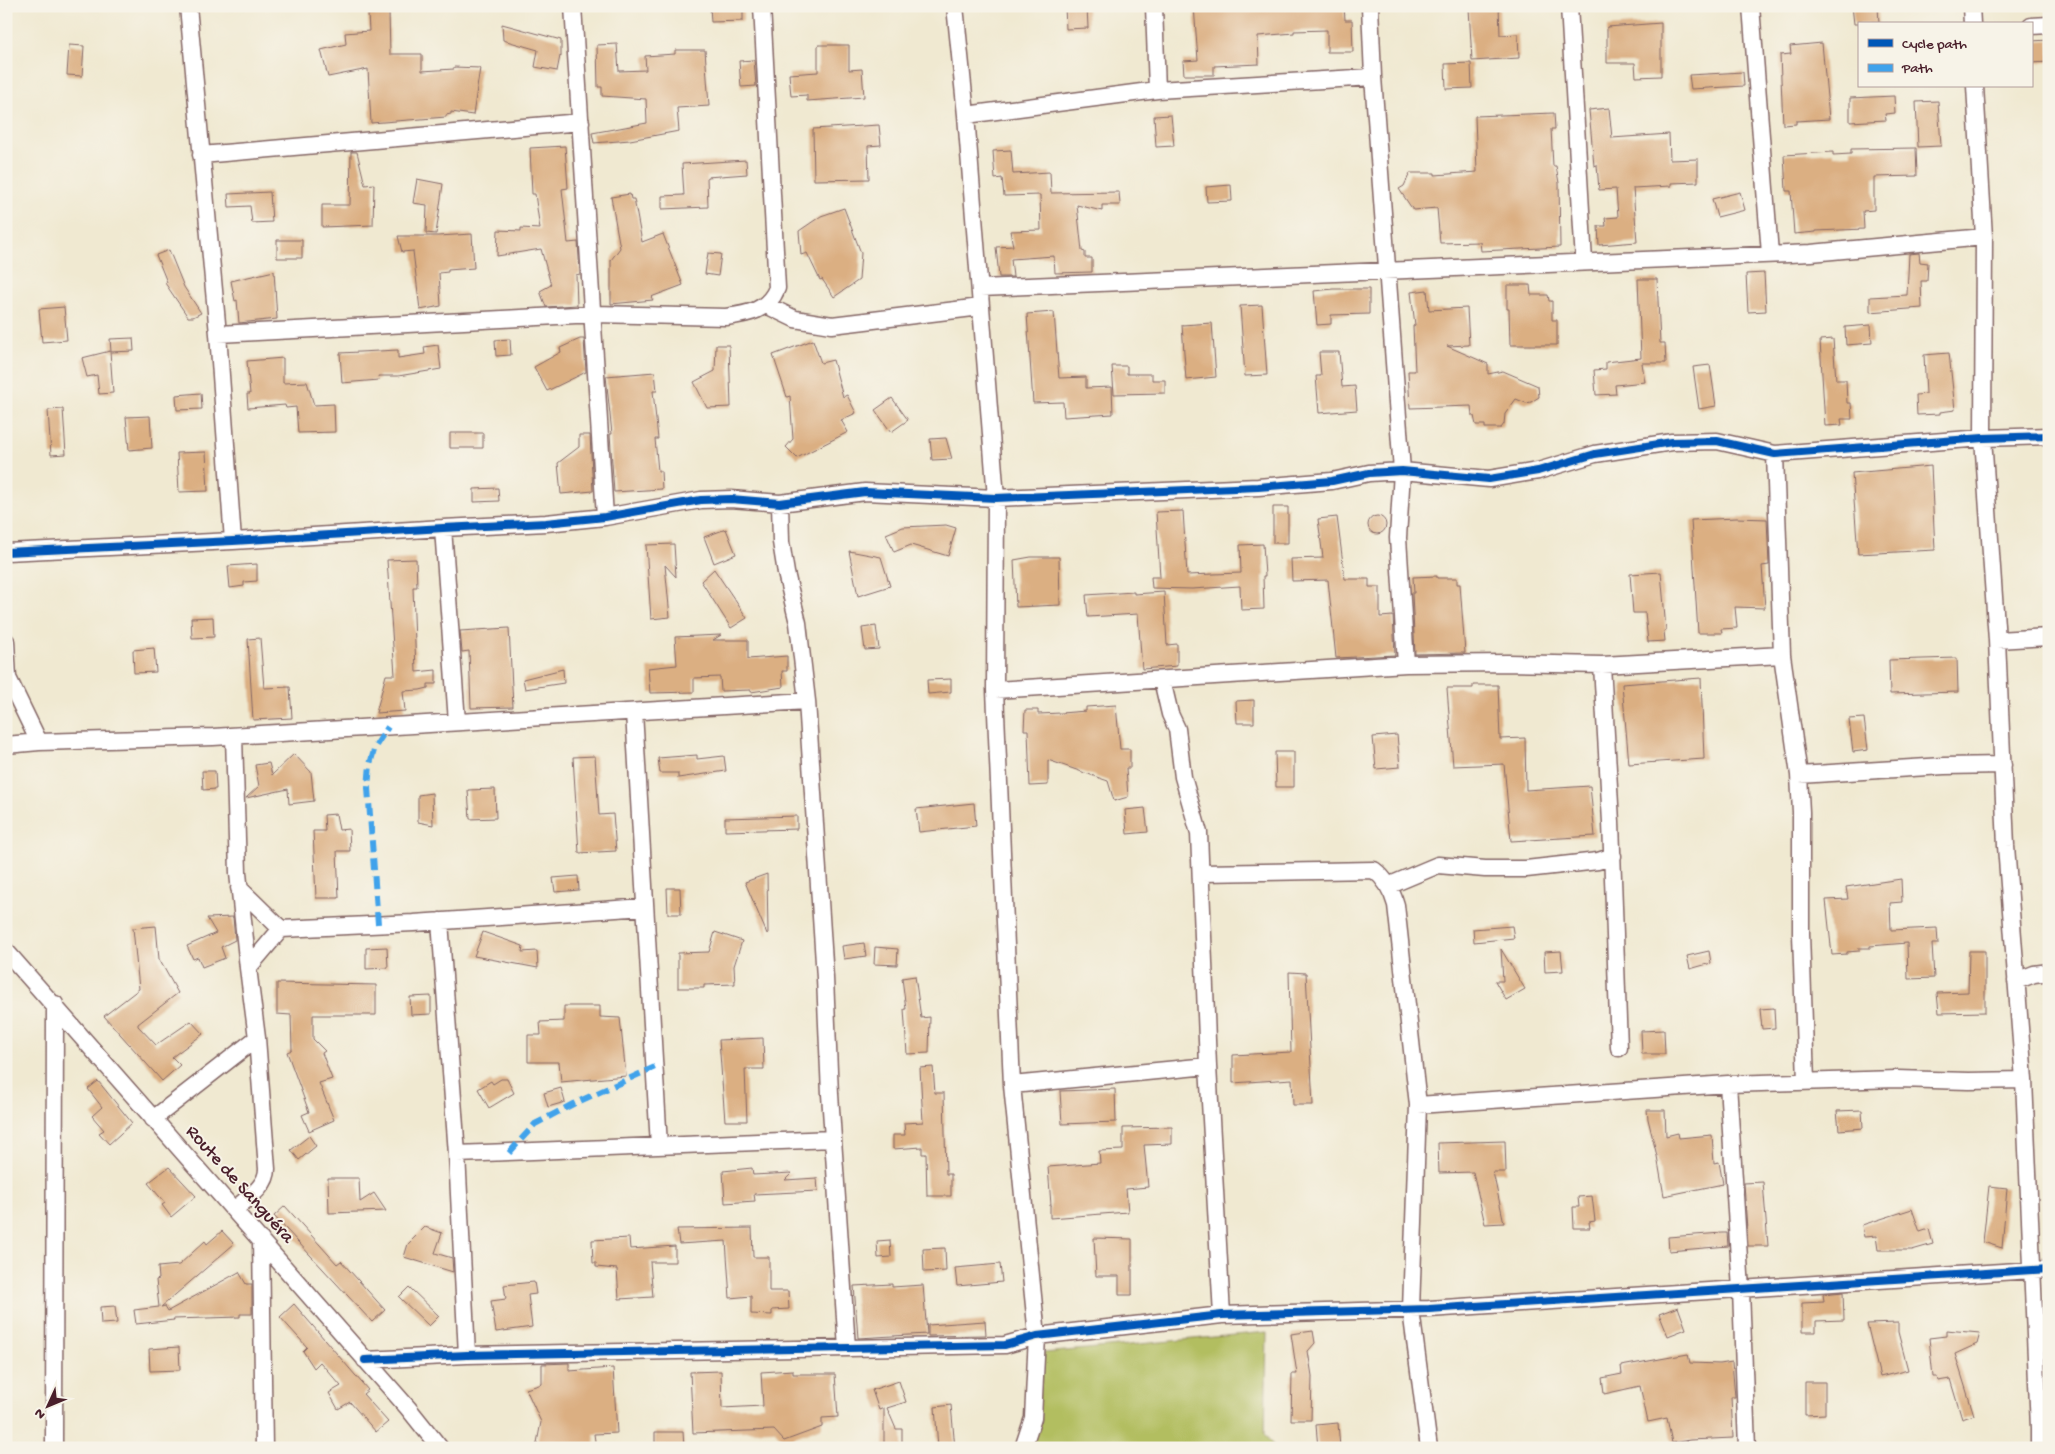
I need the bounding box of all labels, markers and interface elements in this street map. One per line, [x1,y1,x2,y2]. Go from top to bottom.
legend [1858,22,2032,88]
text: Cycle path [1902,36,1967,54]
text: Path [1901,60,1933,78]
street label: Route de Sanguéra [180,1121,299,1250]
north arrow [22,1382,72,1432]
text: N [31,1404,50,1422]

